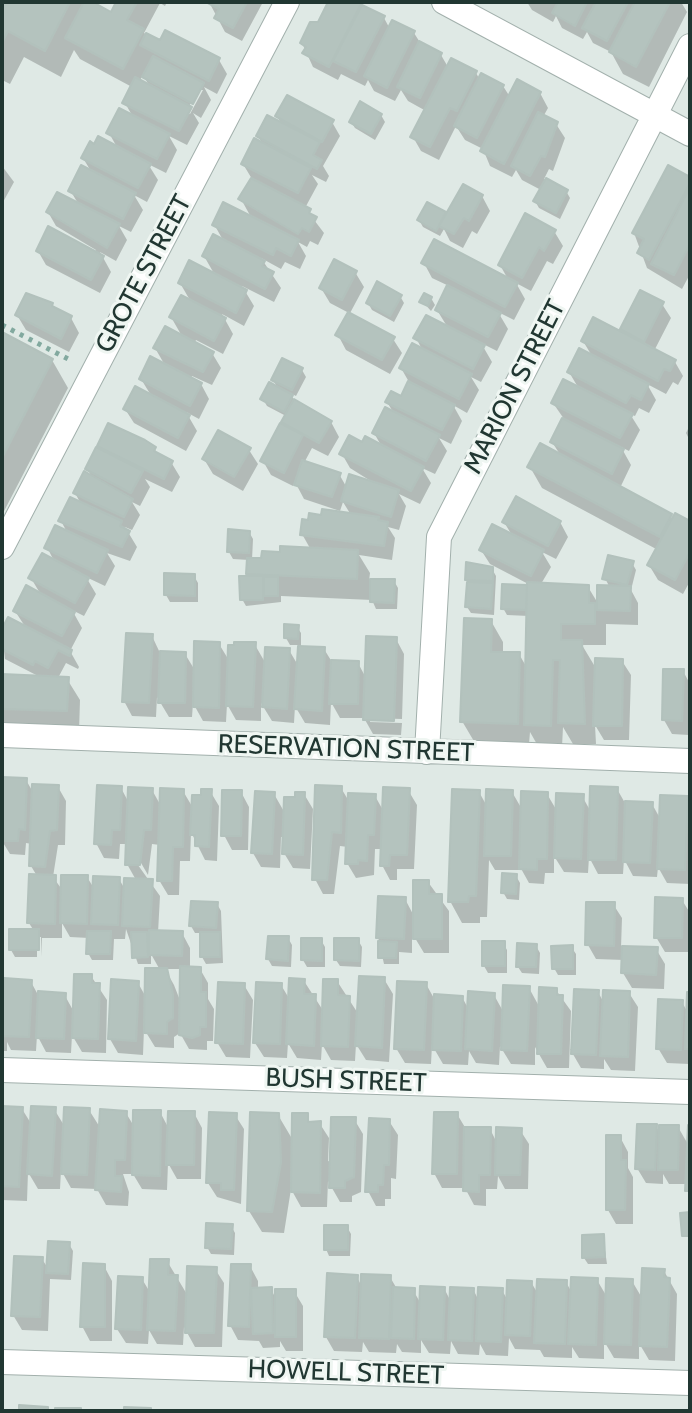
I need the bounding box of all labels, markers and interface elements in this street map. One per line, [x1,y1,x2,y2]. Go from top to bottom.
street label: GROTE STREET [89,190,199,358]
street label: MARION STREET [458,295,572,479]
street label: RESERVATION STREET [217,729,475,769]
street label: BUSH STREET [265,1063,427,1099]
street label: HOWELL STREET [247,1354,445,1392]

